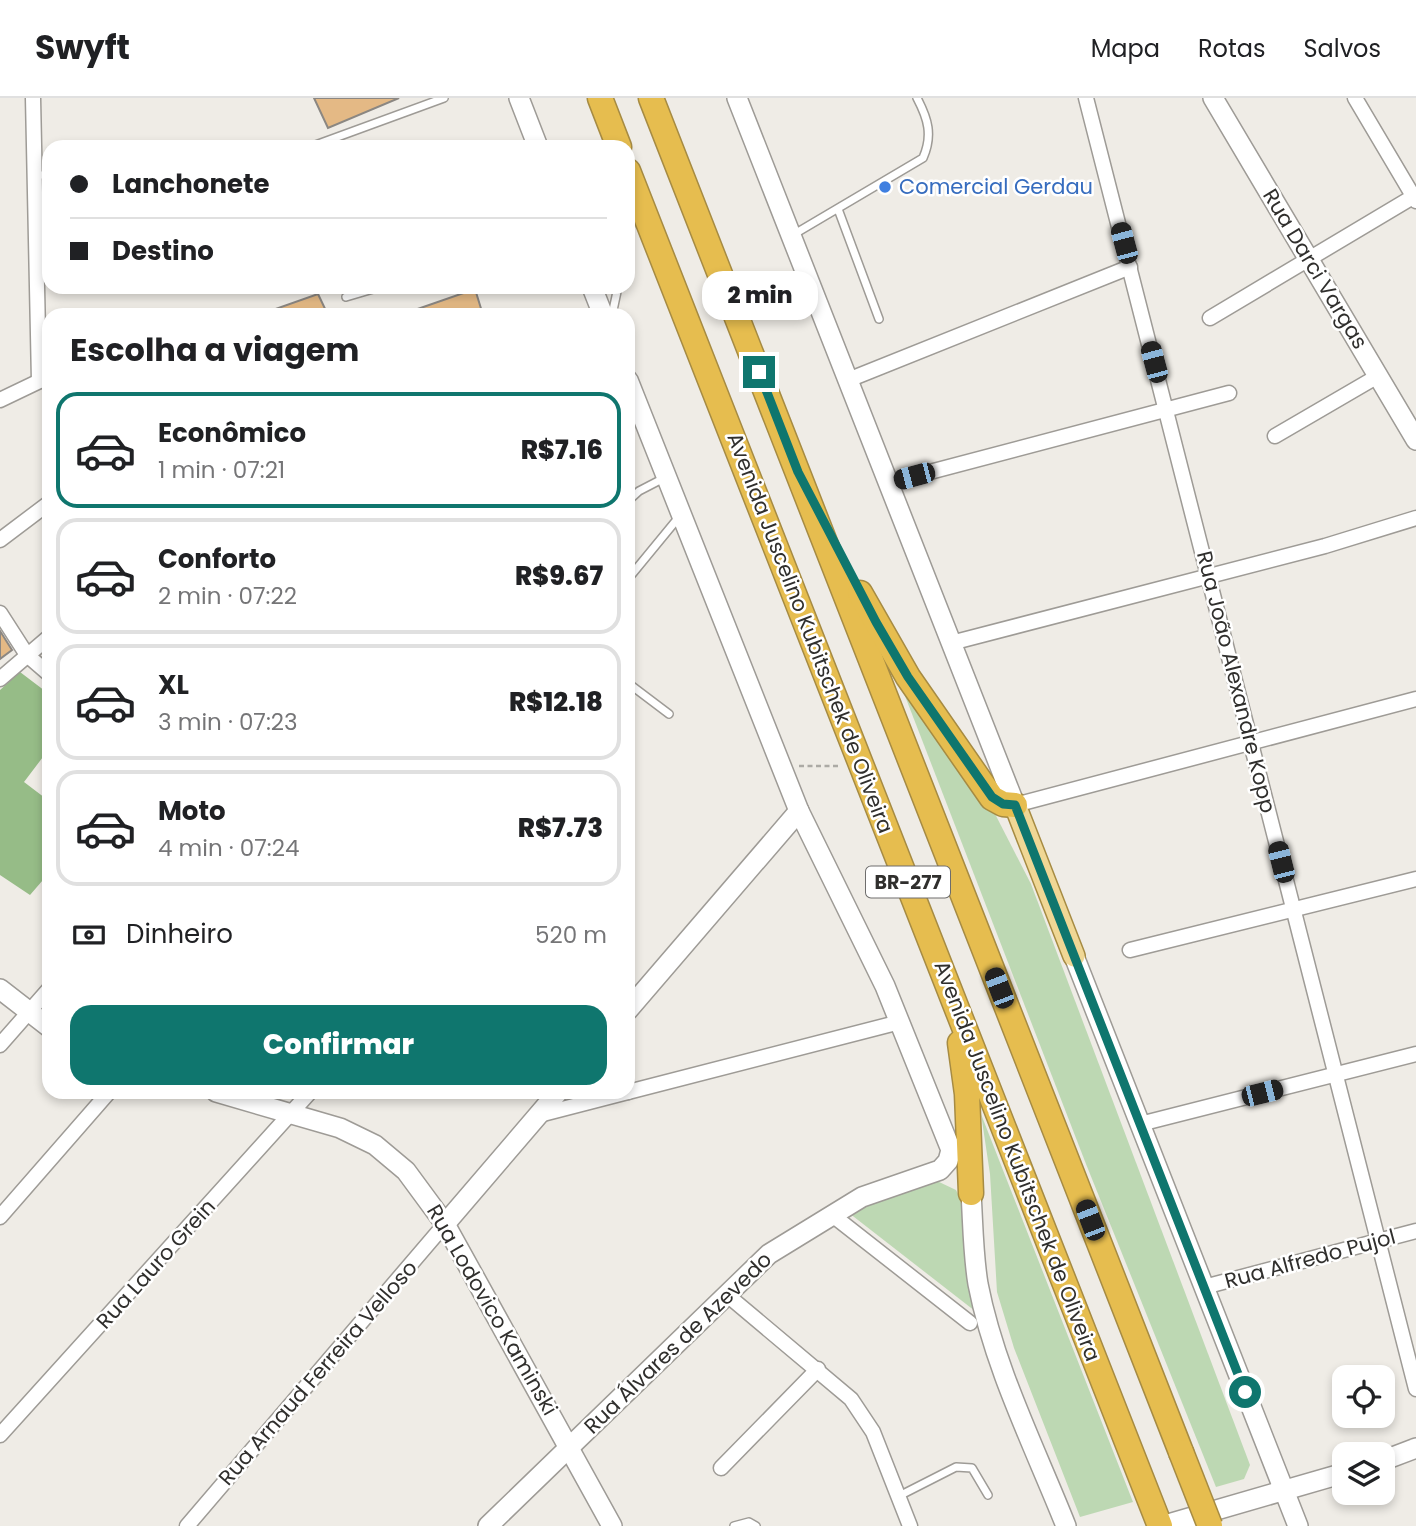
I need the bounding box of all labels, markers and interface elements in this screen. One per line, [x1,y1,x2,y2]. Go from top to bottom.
text: Swyft [35,24,130,71]
text: Mapa [1091,32,1160,65]
text: Rotas [1198,32,1265,65]
text: Salvos [1303,32,1381,65]
text: Lanchonete [112,166,270,202]
place label: Comercial Gerdau [899,172,1093,201]
marker: Comercial Gerdau [877,179,893,195]
street label: Rua Darci Vargas [1256,183,1375,354]
car [1109,220,1140,266]
text: Destino [112,233,214,269]
callout: 2 min [701,271,817,320]
text: 2 min [728,279,792,311]
text: Escolha a viagem [70,327,359,372]
car [1139,339,1170,385]
route end [743,356,775,388]
text: Econômico [158,415,306,451]
icon: car [74,419,137,482]
street label: Avenida Juscelino Kubitschek de Oliveira [720,428,901,837]
text: R$7.16 [521,432,603,468]
text: 1 min · 07:21 [158,454,285,486]
car [891,460,938,492]
text: Conforto [158,541,276,577]
icon: car [74,545,137,608]
street label: Rua João Alexandre Kopp [1190,548,1283,816]
text: R$9.67 [515,558,603,594]
text: 2 min · 07:22 [158,580,297,612]
text: XL [158,667,189,703]
icon: car [74,671,137,734]
text: R$12.18 [509,684,603,720]
text: 3 min · 07:23 [158,706,298,738]
text: Moto [158,793,226,829]
icon: car [74,797,137,860]
text: R$7.73 [518,810,603,846]
text: 4 min · 07:24 [158,832,299,864]
car [1266,839,1297,885]
road number: BR-277 [866,866,950,898]
icon: cash [70,916,108,954]
text: Dinheiro [126,916,233,952]
text: 520 m [535,919,607,951]
street label: Avenida Juscelino Kubitschek de Oliveira [927,956,1108,1365]
car [982,965,1017,1011]
button: Confirmar [70,1005,607,1085]
car [1240,1078,1285,1108]
street label: Rua Lauro Grein [90,1193,222,1335]
car [1073,1197,1108,1243]
street label: Rua Lodovico Kaminski [420,1199,565,1420]
street label: Rua Alfredo Pujol [1221,1222,1399,1295]
street label: Rua Álvares de Azevedo [577,1245,778,1440]
street label: Rua Arnaud Ferreira Velloso [212,1254,423,1491]
map controls [1332,1365,1395,1505]
button: locate [1332,1365,1395,1428]
route start [1229,1376,1261,1408]
button: layers [1332,1442,1395,1505]

